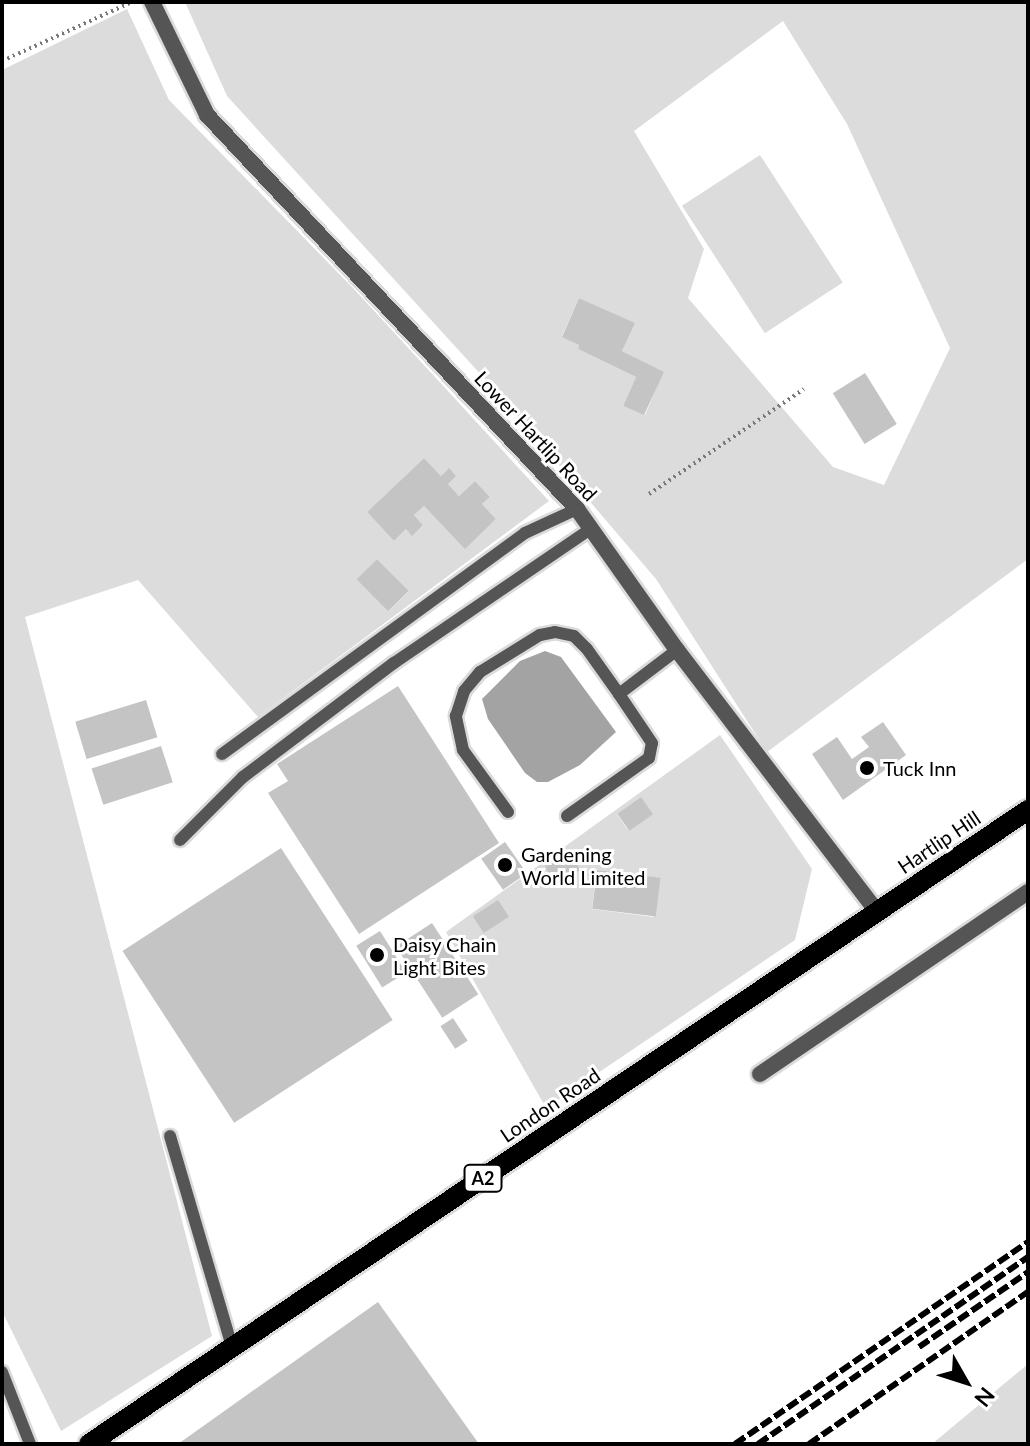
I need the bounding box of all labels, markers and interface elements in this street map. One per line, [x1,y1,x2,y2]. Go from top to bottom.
street label: Lower Hartlip Road [470,366,602,506]
place label: Tuck Inn [883,756,956,780]
marker: Tuck Inn [858,759,876,777]
street label: Hartlip Hill [893,806,985,878]
place label: Gardening World Limited [521,842,645,889]
marker: Gardening World Limited [496,856,514,874]
place label: Daisy Chain Light Bites [393,932,497,979]
marker: Daisy Chain Light Bites [368,946,386,964]
street label: London Road [496,1063,604,1147]
road number: A2 [463,1164,503,1192]
north arrow [926,1342,1006,1422]
text: N [969,1382,1001,1412]

